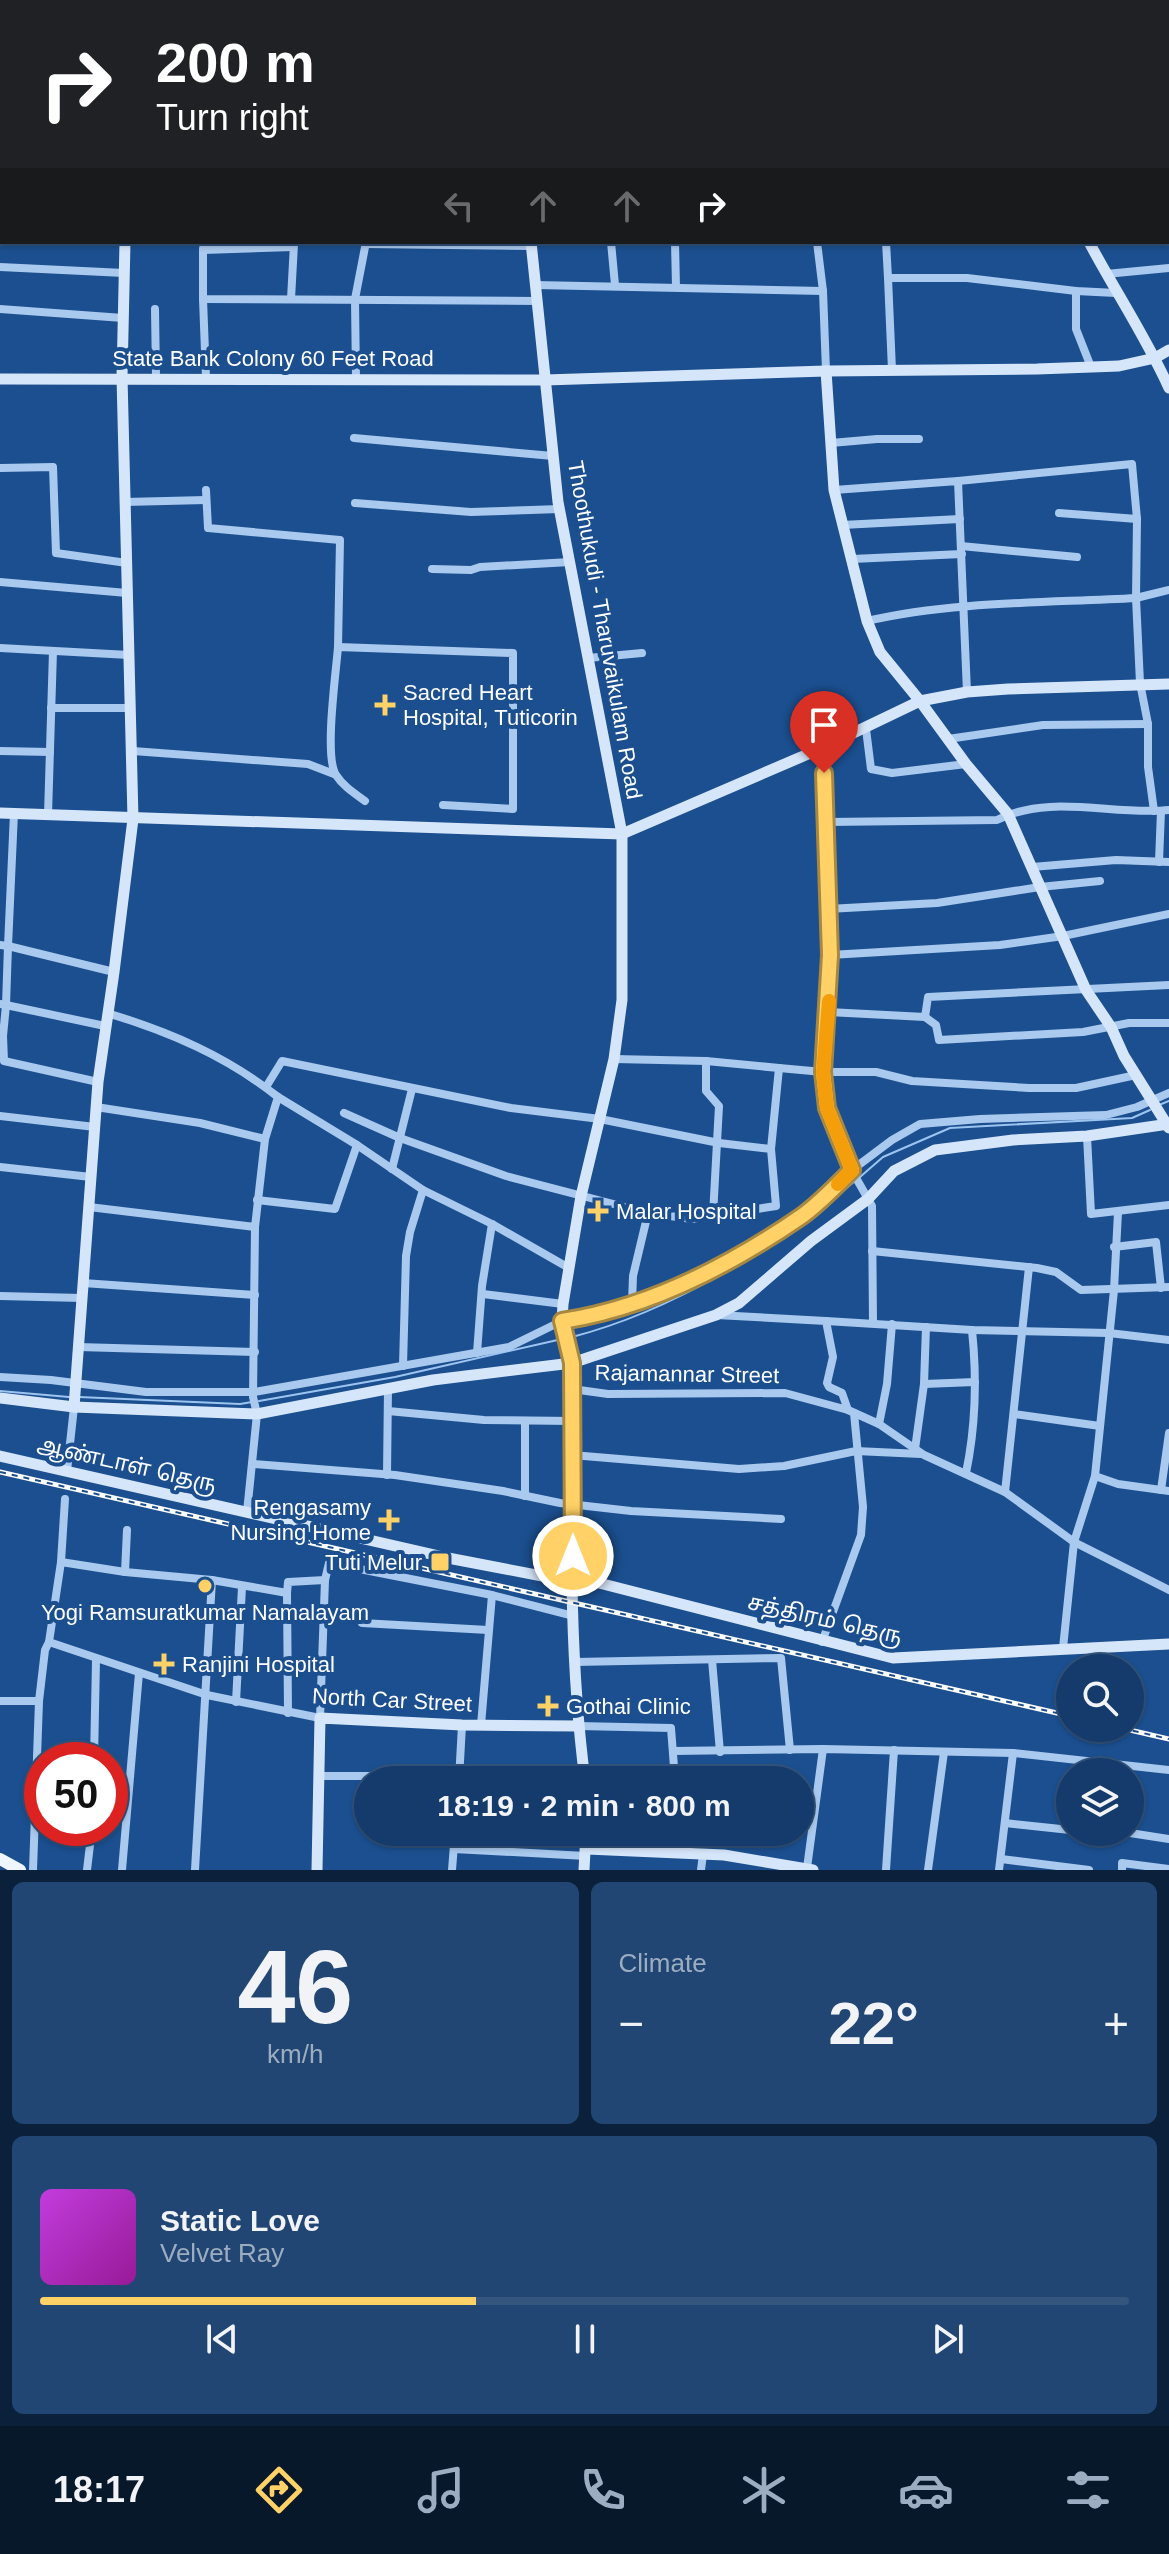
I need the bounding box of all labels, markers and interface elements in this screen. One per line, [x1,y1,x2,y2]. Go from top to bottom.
text: 200 m [156,31,315,94]
icon: right [24,32,128,136]
text: Turn right [156,97,309,138]
icon: left [437,184,481,228]
icon: ahead [521,184,565,228]
icon: ahead [605,184,649,228]
icon: right [689,184,733,228]
street label: State Bank Colony 60 Feet Road [112,346,434,371]
street label: Thoothukudi - Tharuvaikulam Road [563,459,647,801]
place label: Sacred Heart Hospital, Tuticorin [403,680,578,730]
pin [790,691,858,773]
marker: Sacred Heart Hospital, Tuticorin [374,694,396,716]
icon: arrive [802,703,846,747]
place label: Malar Hospital [616,1199,757,1224]
marker: Malar Hospital [587,1200,609,1222]
street label: Rajamannar Street [594,1360,780,1388]
street label: ஆண்டாள் தெரு [34,1431,219,1500]
place label: Rengasamy Nursing Home [230,1495,371,1545]
marker: Rengasamy Nursing Home [378,1509,400,1531]
position arrow [531,1514,615,1598]
place label: Tuti Melur [325,1550,422,1575]
marker: Tuti Melur [429,1551,451,1573]
marker: Yogi Ramsuratkumar Namalayam [196,1577,214,1595]
street label: சத்திரம் தெரு [745,1589,905,1651]
place label: Yogi Ramsuratkumar Namalayam [41,1600,369,1625]
place label: Ranjini Hospital [182,1652,335,1677]
marker: Ranjini Hospital [153,1653,175,1675]
map controls [1056,1654,1144,1846]
button: search [1056,1654,1144,1742]
street label: North Car Street [311,1683,473,1717]
place label: Gothai Clinic [566,1694,691,1719]
marker: Gothai Clinic [537,1695,559,1717]
speed limit sign: 50 [24,1742,128,1846]
button: layers [1056,1758,1144,1846]
text: 18:19 · 2 min · 800 m [437,1789,731,1822]
text: 46 [237,1929,353,2045]
text: Climate [619,1948,707,1978]
text: 22° [828,1990,919,2057]
text: − [619,1999,644,2048]
text: + [1103,1999,1129,2048]
text: km/h [267,2039,323,2069]
text: Static Love [160,2204,320,2237]
text: Velvet Ray [160,2238,284,2268]
icon: previous [200,2317,244,2361]
icon: pause [563,2317,607,2361]
icon: next [926,2317,970,2361]
icon: directions [251,2462,307,2518]
icon: music [413,2462,469,2518]
icon: phone [575,2462,631,2518]
icon: climate [736,2462,792,2518]
icon: car [898,2462,954,2518]
icon: filters [1060,2462,1116,2518]
text: 18:17 [53,2469,145,2510]

